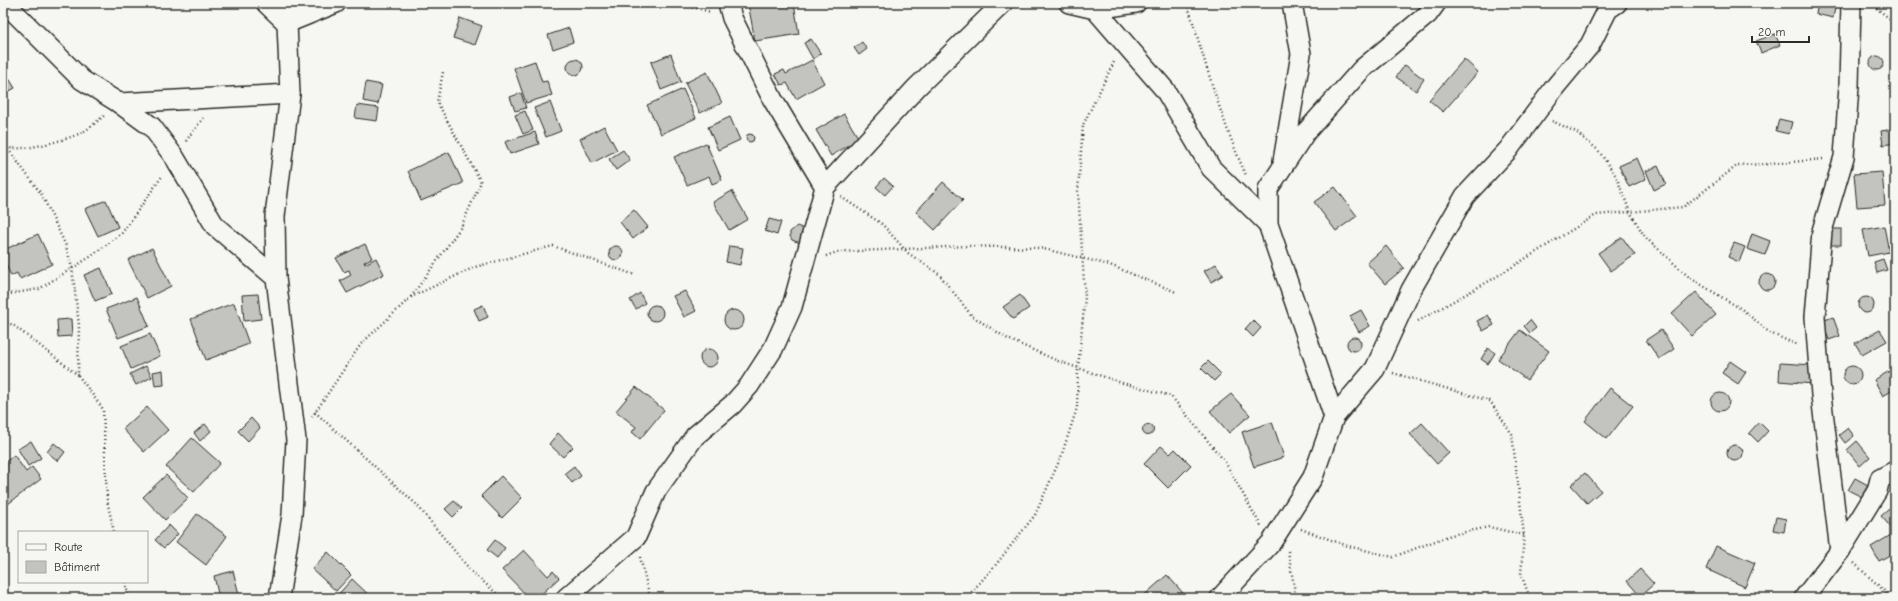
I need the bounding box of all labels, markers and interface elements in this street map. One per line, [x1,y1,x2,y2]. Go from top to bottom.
scale bar [1752,18,1809,44]
text: 20 m [1758,25,1786,39]
legend [18,531,148,583]
text: Route [54,540,83,554]
text: Bâtiment [54,560,100,574]

